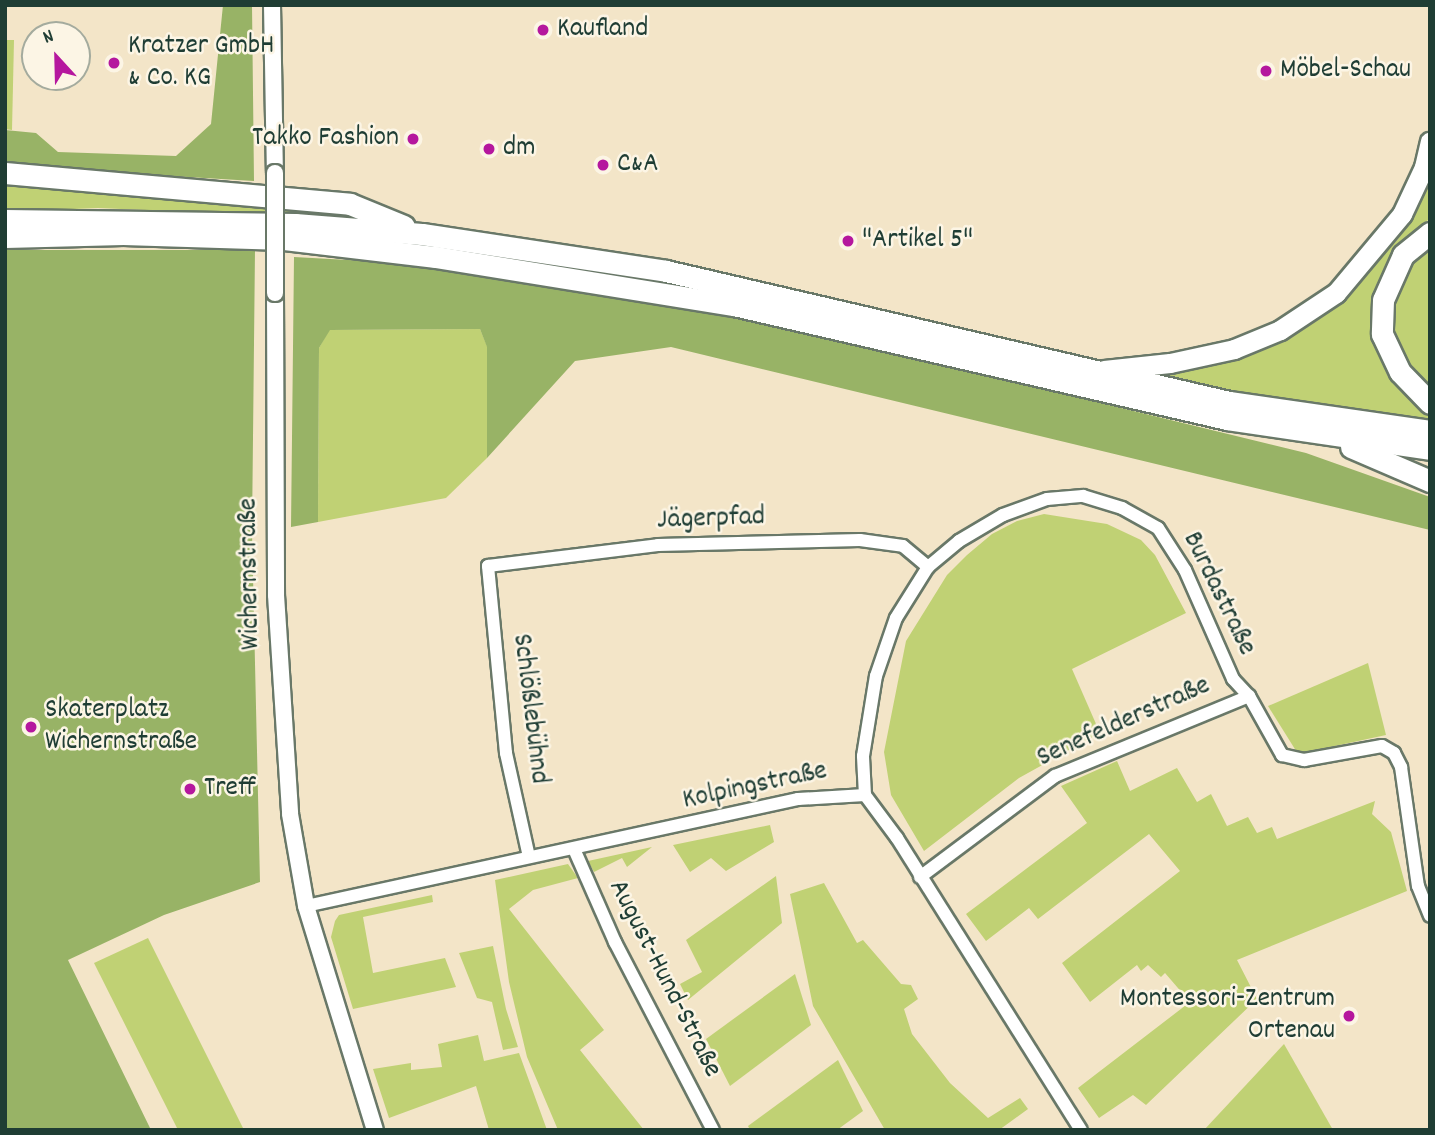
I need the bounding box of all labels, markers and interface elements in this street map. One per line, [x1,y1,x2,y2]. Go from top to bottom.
place label: Kaufland [557,13,648,47]
north arrow [21,21,91,91]
marker: Kaufland [535,22,551,38]
text: N [39,24,58,52]
place label: Kratzer GmbH & Co. KG [128,30,274,96]
place label: Möbel-Schau [1280,54,1411,88]
marker: Kratzer GmbH & Co. KG [106,55,122,71]
marker: Möbel-Schau [1258,63,1274,79]
place label: Takko Fashion [252,122,399,156]
marker: Takko Fashion [405,131,421,147]
place label: dm [503,132,535,166]
marker: dm [481,141,497,157]
place label: C&A [617,148,658,182]
marker: C&A [595,157,611,173]
place label: "Artikel 5" [862,224,973,258]
marker: "Artikel 5" [840,233,856,249]
street label: Wichernstraße [233,498,269,650]
street label: Jägerpfad [656,501,766,539]
street label: Burdastraße [1174,527,1262,661]
street label: Schlößlebühnd [503,632,555,786]
street label: Senefelderstraße [1032,670,1216,776]
place label: Skaterplatz Wichernstraße [45,694,197,760]
marker: Skaterplatz Wichernstraße [23,719,39,735]
street label: Kolpingstraße [680,755,830,819]
place label: Treff [204,772,257,806]
marker: Treff [182,781,198,797]
street label: August-Hund-Straße [600,875,728,1083]
place label: Montessori-Zentrum Ortenau [1120,983,1335,1049]
marker: Montessori-Zentrum Ortenau [1341,1008,1357,1024]

